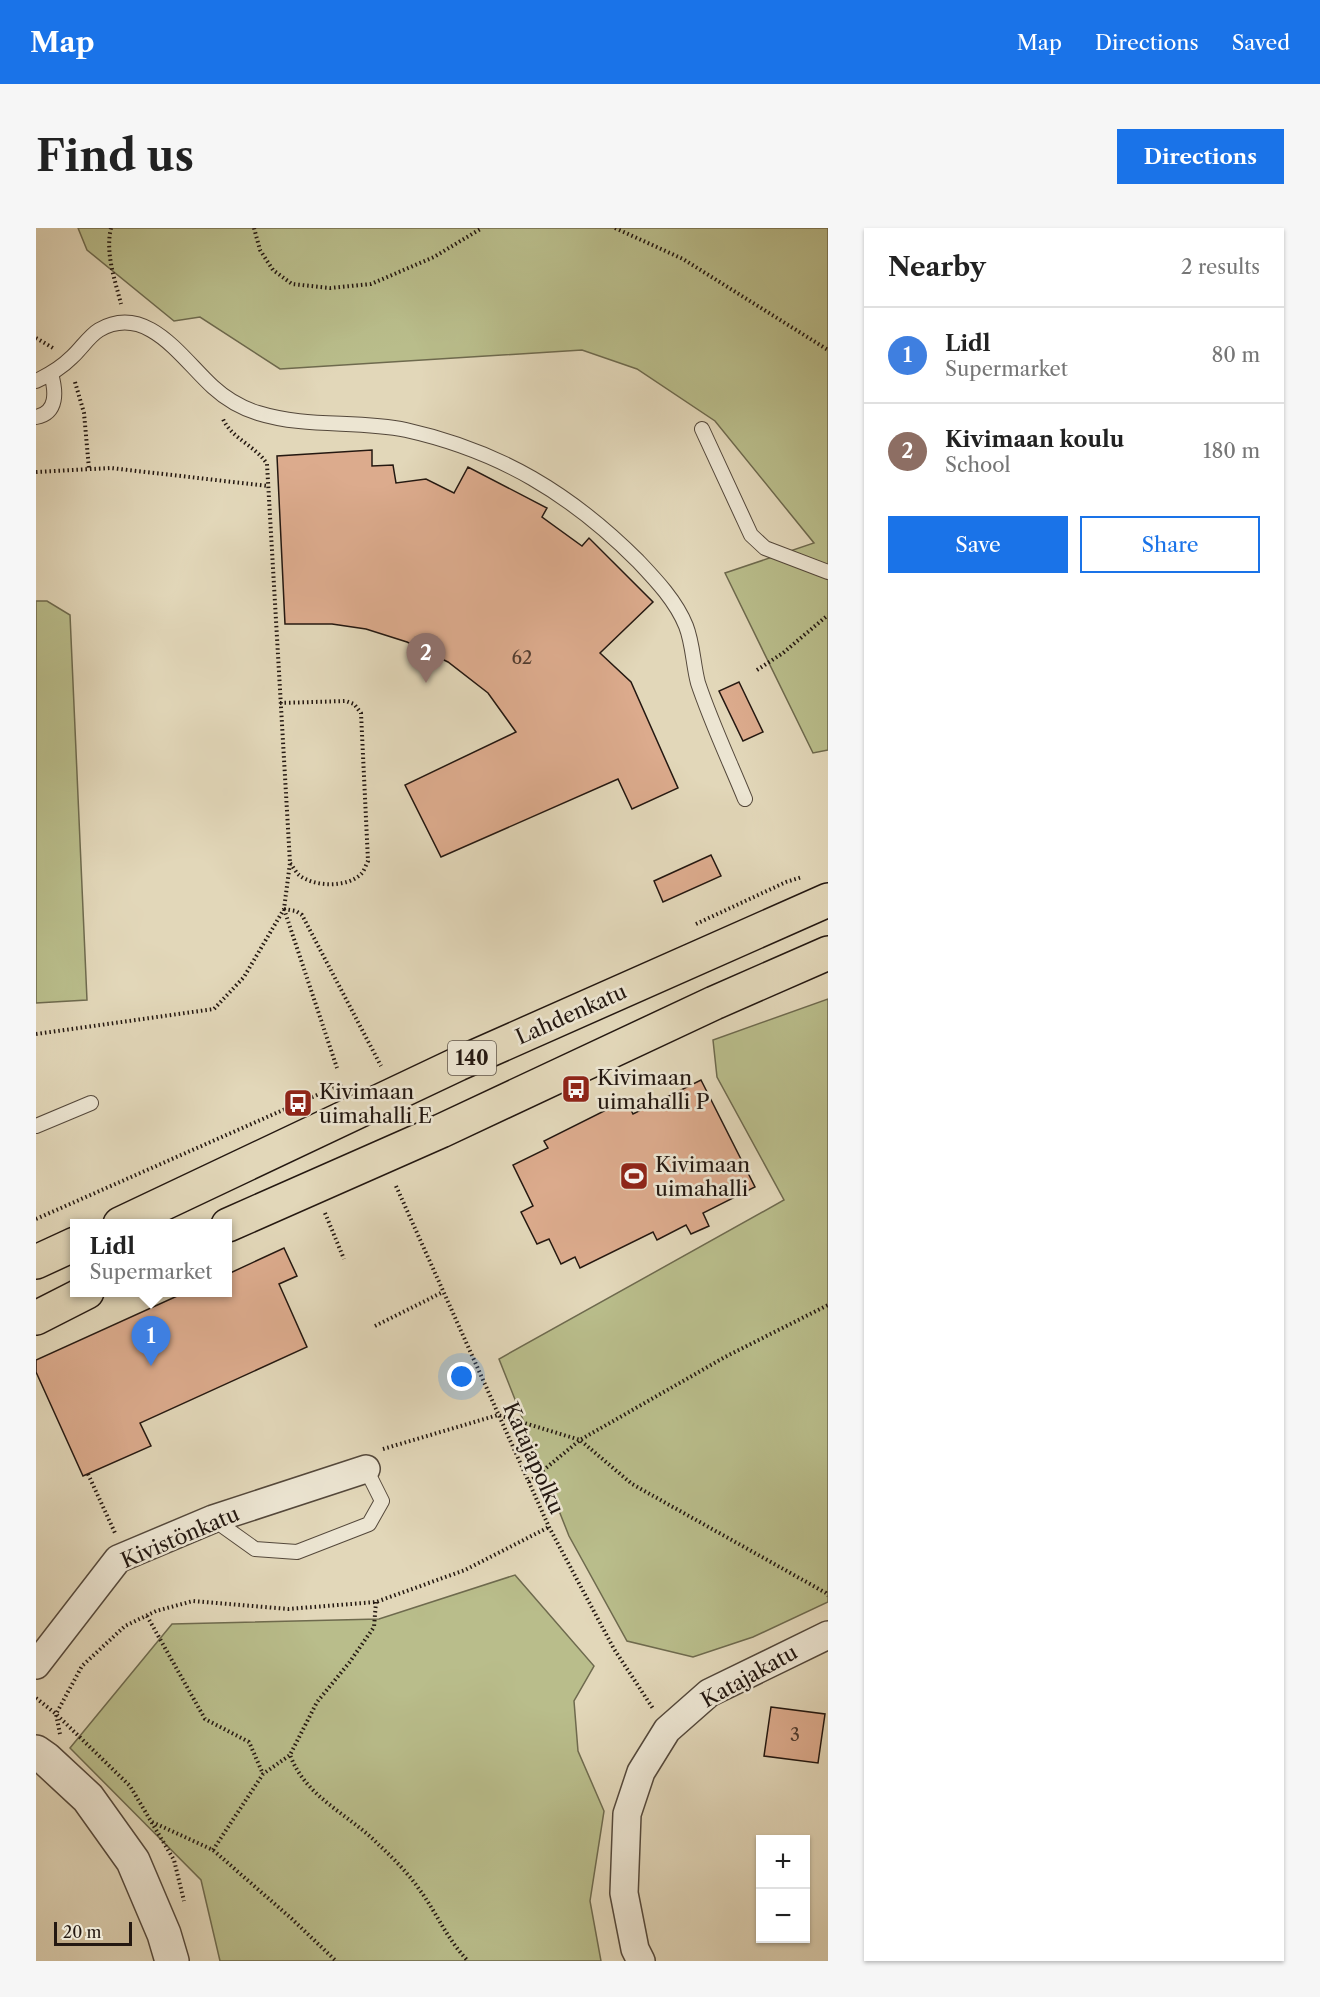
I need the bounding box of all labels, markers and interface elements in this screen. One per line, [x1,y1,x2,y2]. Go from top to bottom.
text: Map [30,25,94,59]
text: Map [1017,30,1062,55]
text: Directions [1095,30,1199,55]
text: Saved [1232,30,1290,55]
button: Directions [1117,129,1284,184]
text: Find us [36,130,194,182]
text: Nearby [888,251,986,283]
text: 2 results [1181,255,1260,279]
text: Lidl [945,330,990,357]
text: 1 [903,343,912,367]
text: 80 m [1212,343,1260,367]
text: Supermarket [945,357,1068,381]
text: Kivimaan koulu [945,426,1124,453]
text: 2 [902,439,913,463]
text: 180 m [1203,439,1260,463]
text: School [945,453,1010,477]
button: Save [888,516,1068,573]
button: Share [1080,516,1260,573]
pin: 2 [406,634,446,683]
house number: 62 [512,647,532,669]
street label: Lahdenkatu [512,978,630,1050]
road number: 140 [448,1041,496,1075]
place label: Kivimaan uimahalli P [597,1065,710,1114]
bus stop icon: Kivimaan uimahalli P [560,1073,592,1105]
place label: Kivimaan uimahalli E [319,1079,432,1128]
bus stop icon: Kivimaan uimahalli E [282,1087,314,1119]
place label: Kivimaan uimahalli [655,1152,750,1201]
sports icon: Kivimaan uimahalli [618,1160,650,1192]
popup [70,1219,232,1297]
text: Lidl [90,1233,135,1260]
text: Supermarket [90,1260,212,1284]
pin: 1 [132,1316,170,1366]
your location [447,1362,476,1391]
street label: Katajapolku [498,1398,570,1518]
street label: Kivistönkatu [117,1501,243,1573]
street label: Katajakatu [697,1639,802,1713]
house number: 3 [790,1724,800,1746]
map controls [756,1835,810,1943]
button: + [756,1835,810,1889]
button: − [756,1889,810,1943]
scale bar [54,1919,132,1946]
text: 20 m [63,1922,102,1942]

